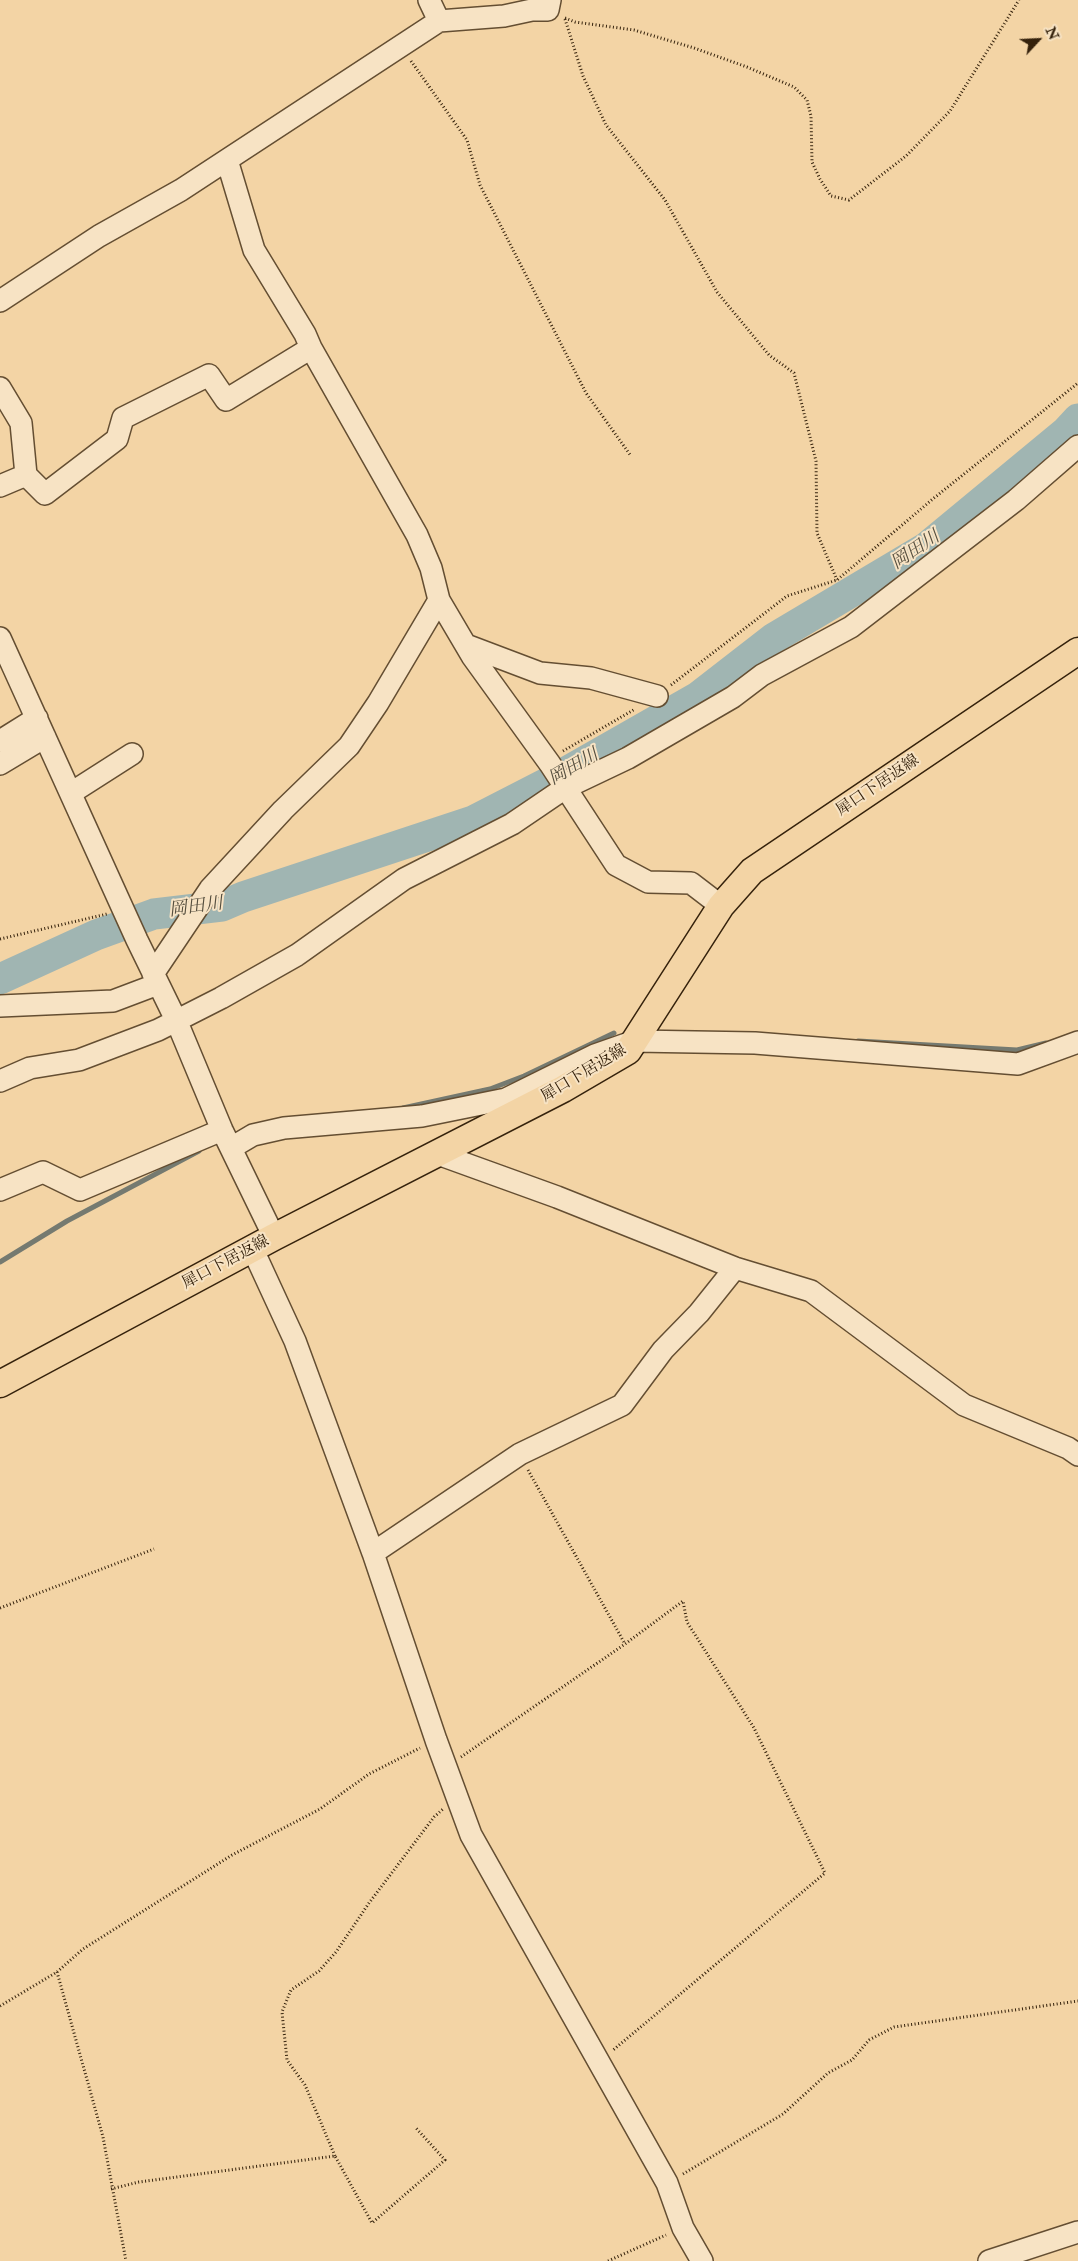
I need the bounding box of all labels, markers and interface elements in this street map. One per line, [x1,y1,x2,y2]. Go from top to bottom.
north arrow [1013,15,1063,65]
text: N [1042,24,1062,43]
water label: 岡田川 [888,527,944,575]
water label: 岡田川 [545,745,603,791]
street label: 犀口下居返線 [833,751,923,821]
water label: 岡田川 [168,894,224,922]
street label: 犀口下居返線 [538,1041,630,1107]
street label: 犀口下居返線 [179,1232,273,1294]

